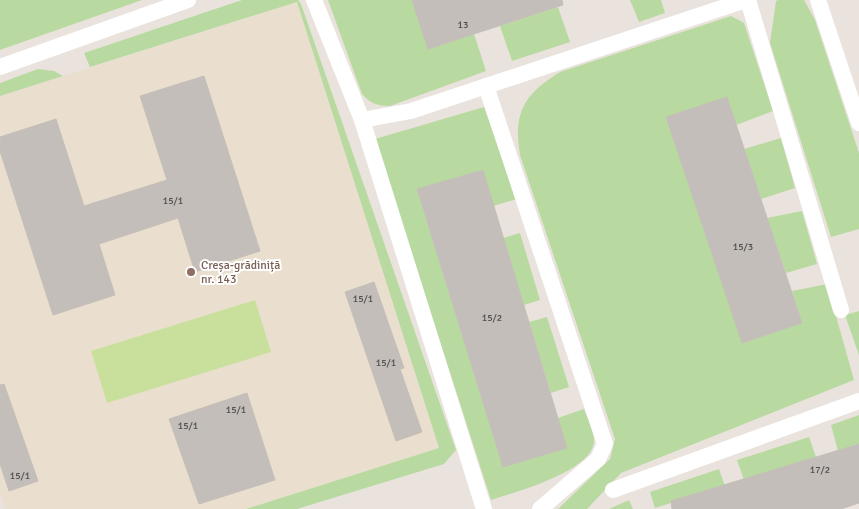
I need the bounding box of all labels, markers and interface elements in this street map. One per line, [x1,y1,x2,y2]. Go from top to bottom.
house number: 13 [458,19,468,31]
house number: 15/1 [163,195,183,207]
house number: 15/3 [733,241,753,253]
place label: Creșa-grădiniță nr. 143 [201,258,280,287]
marker: Creșa-grădiniță nr. 143 [185,266,197,278]
house number: 15/1 [353,293,373,305]
house number: 15/2 [482,312,502,324]
house number: 15/1 [376,357,396,369]
house number: 15/1 [226,404,246,416]
house number: 15/1 [178,420,198,432]
house number: 17/2 [810,464,830,476]
house number: 15/1 [10,470,30,482]

